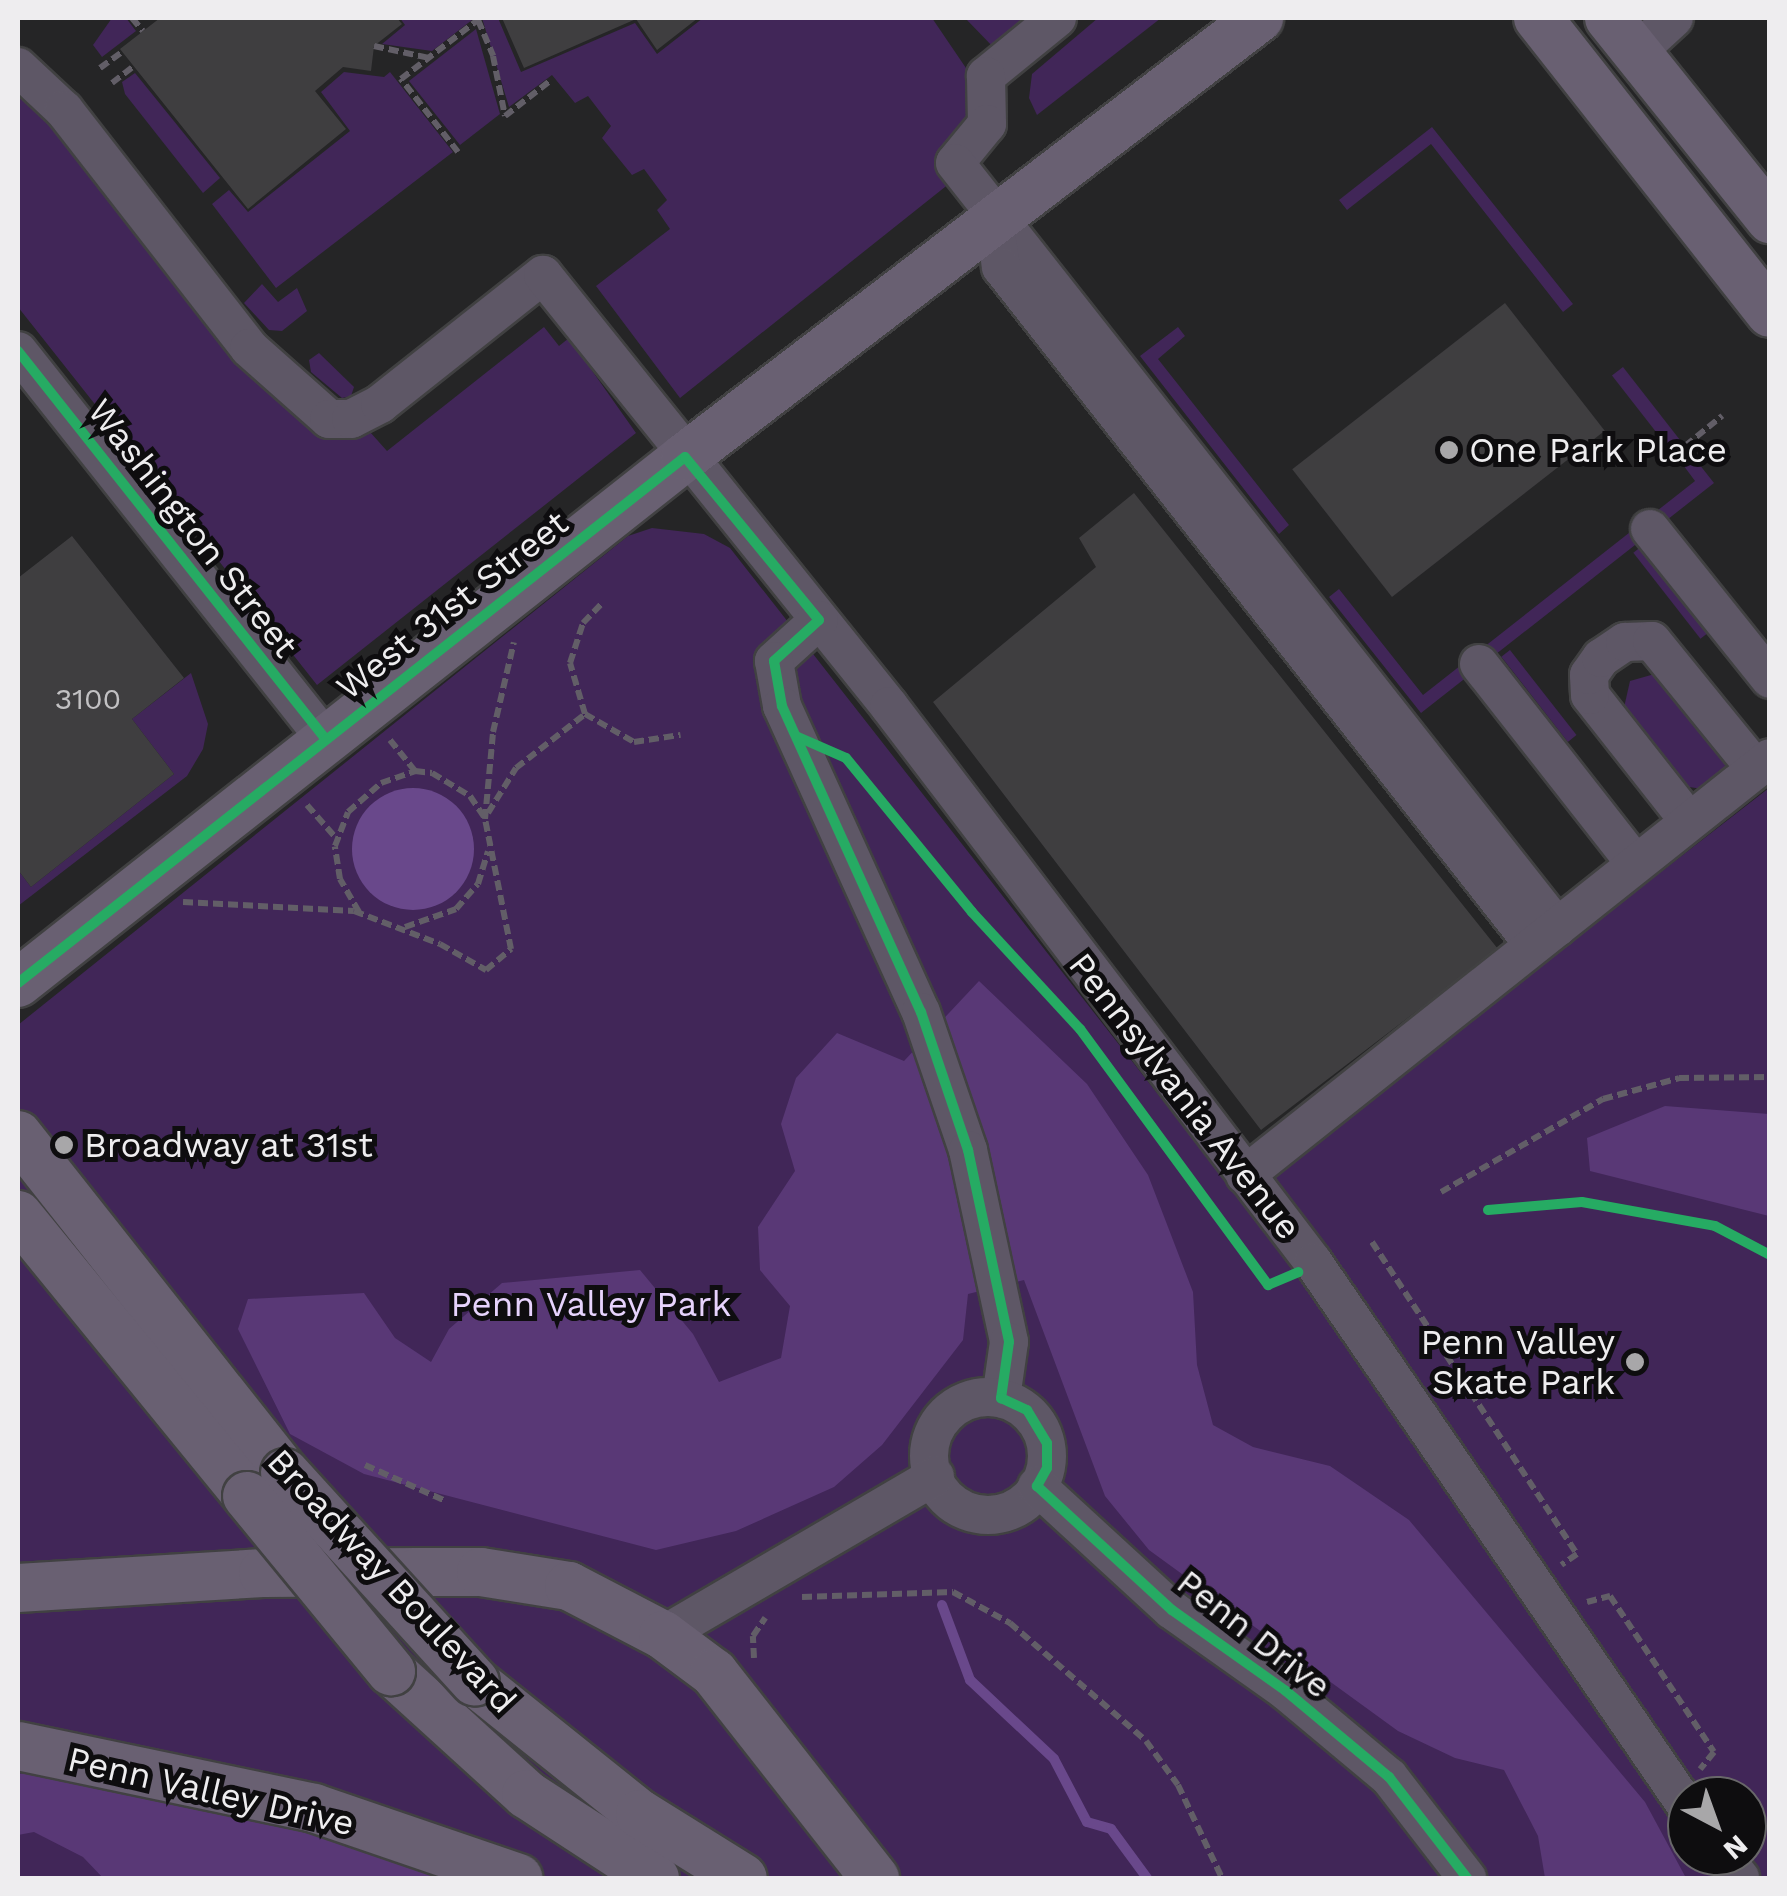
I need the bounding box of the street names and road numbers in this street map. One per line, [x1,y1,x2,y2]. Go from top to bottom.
street label: Washington Street [79,390,307,666]
street label: West 31st Street [328,502,576,708]
street label: Pennsylvania Avenue [1059,944,1311,1248]
street label: Broadway Boulevard [259,1440,525,1722]
street label: Penn Drive [1169,1561,1339,1707]
street label: Penn Valley Drive [63,1737,359,1845]

